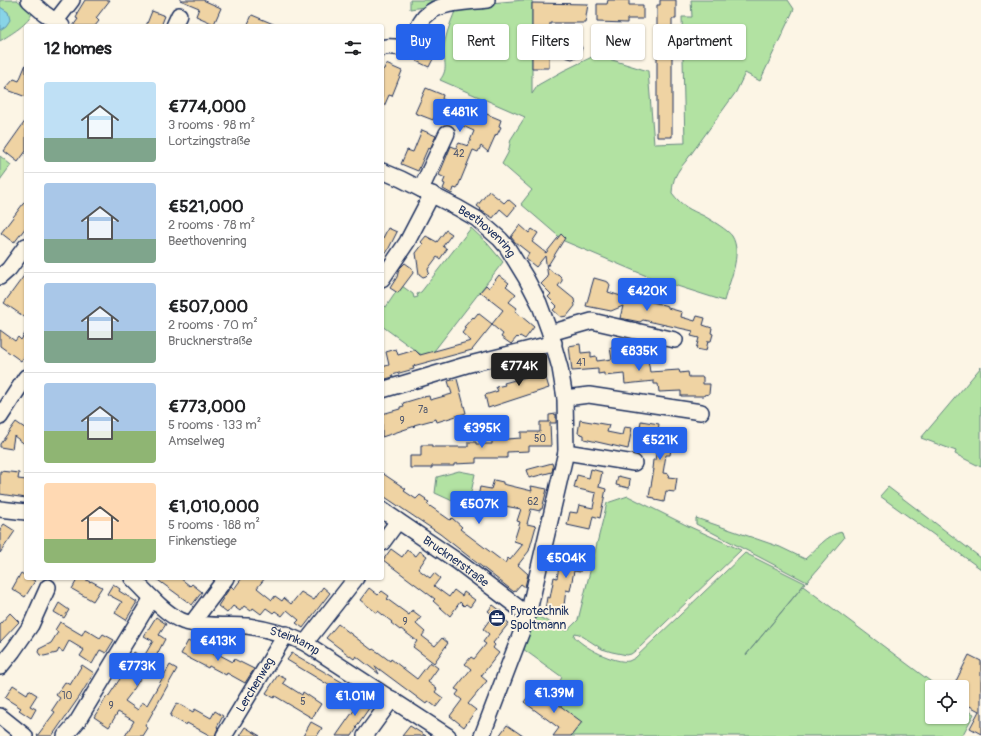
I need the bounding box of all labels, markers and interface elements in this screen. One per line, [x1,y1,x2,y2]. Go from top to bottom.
chip: Buy [396,24,445,60]
chip: Rent [453,24,509,60]
chip: Filters [517,24,583,60]
chip: New [591,24,645,60]
chip: Apartment [653,24,746,60]
icon: filters [342,37,364,59]
text: 12 homes [44,38,112,59]
text: €774,000 [168,96,246,117]
icon: home [76,98,124,146]
pin: €481K [432,99,488,133]
text: €481K [442,104,478,120]
text: 3 rooms · 98 m² [168,117,255,133]
text: Lortzingstraße [168,133,250,149]
house number: 42 [453,148,465,160]
text: €521,000 [168,196,244,217]
icon: home [76,199,124,247]
street label: Beethovenring [455,202,519,260]
text: 2 rooms · 78 m² [168,217,255,233]
text: Beethovenring [168,233,247,249]
pin: €420K [619,278,675,312]
text: €420K [627,283,667,299]
text: €507,000 [168,296,248,317]
icon: home [76,299,124,347]
text: 2 rooms · 70 m² [168,317,258,333]
text: Brucknerstraße [168,333,252,349]
pin: €835K [611,338,667,372]
text: €835K [620,343,658,359]
pin: €774K [491,353,547,387]
house number: 41 [576,357,586,369]
text: €774K [500,358,538,374]
text: €773,000 [168,396,246,417]
icon: home [76,399,124,447]
house number: 7a [418,404,428,416]
house number: 9 [399,415,405,427]
pin: €395K [454,415,510,449]
text: 5 rooms · 133 m² [168,417,261,433]
text: €395K [463,420,501,436]
pin: €521K [632,427,688,461]
text: €521K [642,432,678,448]
text: Amselweg [168,433,225,449]
house number: 50 [534,433,546,445]
pin: €507K [451,491,507,525]
text: €1,010,000 [168,496,259,517]
text: €507K [459,496,499,512]
house number: 62 [527,496,539,508]
icon: home [76,499,124,547]
text: 5 rooms · 188 m² [168,517,260,533]
text: Finkenstiege [168,533,237,549]
street label: Brucknerstraße [420,533,492,590]
pin: €504K [538,545,594,579]
text: €504K [546,550,586,566]
place label: Pyrotechnik Spoltmann [510,604,569,633]
office icon: Pyrotechnik Spoltmann [487,608,507,628]
house number: 9 [402,616,408,628]
street label: Steinkamp [268,623,323,658]
pin: €413K [190,628,246,662]
text: €413K [200,633,236,649]
pin: €773K [109,653,165,687]
street label: Lerchenweg [233,655,277,715]
text: €773K [118,658,156,674]
pin: €1.39M [521,680,587,714]
map controls [925,680,969,724]
button: locate [925,680,969,724]
pin: €1.01M [322,683,388,717]
text: €1.39M [534,685,574,701]
text: €1.01M [335,688,375,704]
house number: 10 [62,690,73,702]
house number: 5 [300,696,306,708]
house number: 9 [108,700,114,712]

